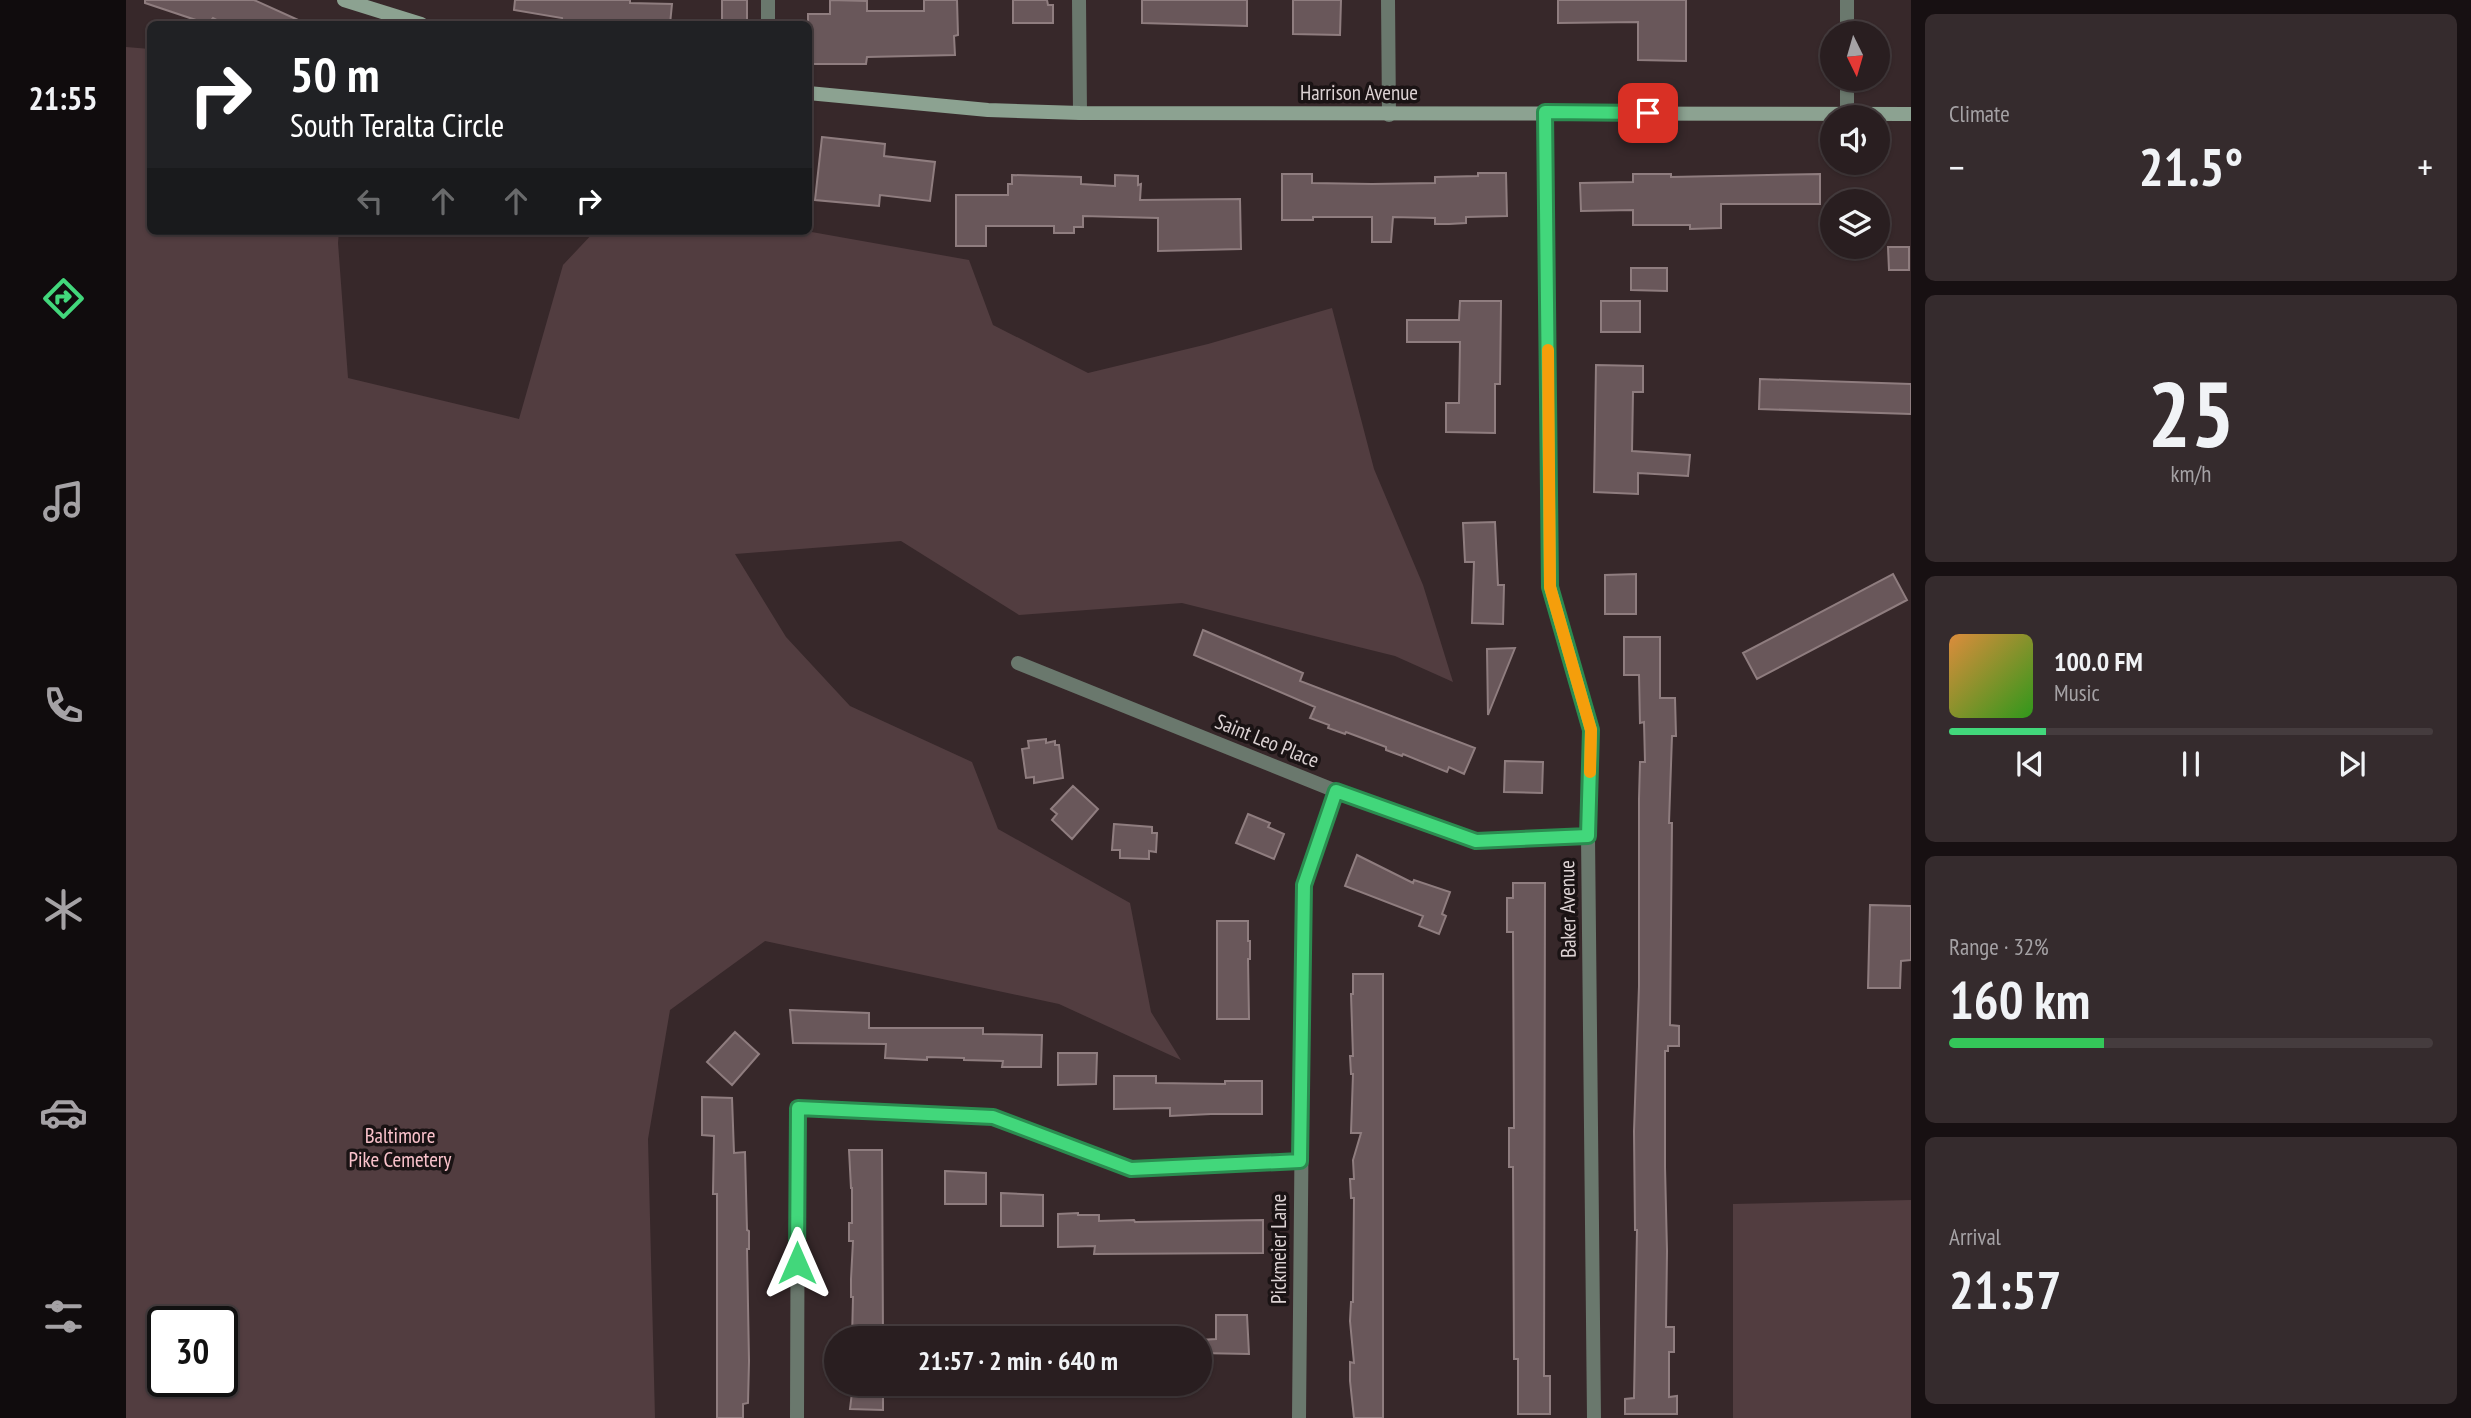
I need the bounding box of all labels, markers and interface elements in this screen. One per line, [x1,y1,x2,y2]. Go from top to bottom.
north arrow [1820,21,1890,91]
map controls [1820,21,1890,259]
text: 50 m [290,42,379,106]
icon: right [175,49,266,140]
text: 21:55 [28,77,98,119]
street label: Harrison Avenue [1300,79,1418,106]
pin [1618,83,1678,143]
icon: arrive [1629,94,1667,132]
text: Climate [1949,99,2010,128]
text: South Teralta Circle [290,104,504,146]
button: sound [1820,105,1890,175]
text: 21.5° [2139,133,2243,200]
text: − [1949,142,1965,191]
text: + [2417,142,2433,191]
icon: left [351,182,389,220]
icon: ahead [424,182,462,220]
icon: ahead [497,182,535,220]
icon: right [570,182,608,220]
button: layers [1820,189,1890,259]
icon: directions [39,274,88,323]
text: 25 [2148,354,2235,472]
text: km/h [2171,459,2211,488]
icon: music [39,477,88,526]
text: 100.0 FM [2054,645,2143,678]
text: Music [2054,678,2100,707]
icon: phone [39,681,88,730]
street label: Saint Leo Place [1211,707,1323,774]
icon: previous [2011,745,2049,783]
icon: pause [2172,745,2210,783]
icon: next [2333,745,2371,783]
street label: Baker Avenue [1553,860,1582,958]
icon: climate [39,885,88,934]
text: Range · 32% [1949,932,2049,961]
text: 160 km [1949,966,2090,1033]
icon: car [39,1088,88,1137]
park label: Baltimore Pike Cemetery [348,1122,452,1173]
street label: Pickmeier Lane [1265,1194,1292,1304]
text: Arrival [1949,1222,2001,1251]
position arrow [760,1226,834,1300]
text: 21:57 [1949,1256,2061,1323]
icon: filters [39,1292,88,1341]
speed limit sign: 30 [147,1306,238,1397]
text: 21:57 · 2 min · 640 m [918,1344,1118,1377]

